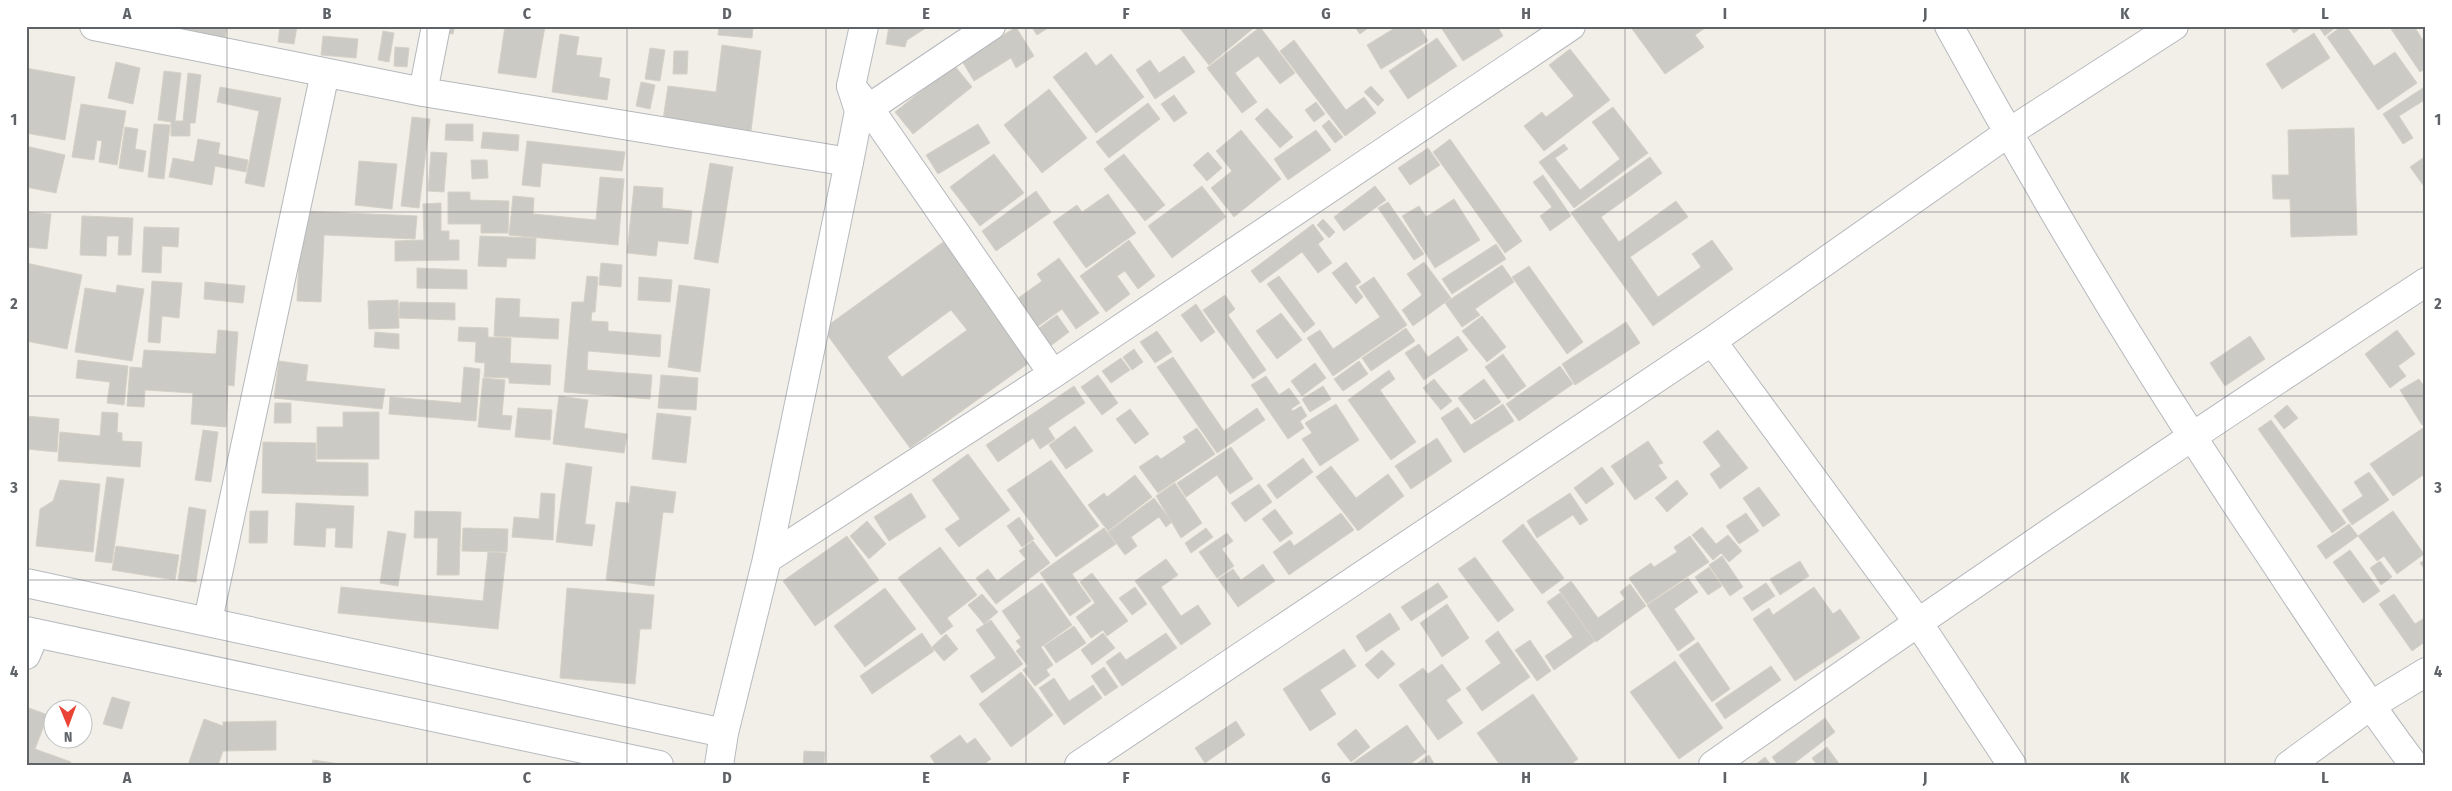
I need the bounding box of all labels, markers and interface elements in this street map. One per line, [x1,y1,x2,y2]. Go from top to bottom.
text: A [122,4,132,23]
text: B [323,4,332,23]
text: C [523,4,532,23]
text: D [722,4,732,23]
text: E [922,4,930,23]
text: F [1122,4,1130,23]
text: G [1321,4,1331,23]
text: H [1521,4,1531,23]
text: I [1723,4,1727,23]
text: J [1922,4,1927,23]
text: K [2120,4,2130,23]
text: L [2321,4,2329,23]
text: 1 [11,110,17,129]
text: 1 [2435,110,2441,129]
text: 2 [9,294,18,313]
text: 2 [2433,294,2442,313]
text: 3 [9,478,18,497]
text: 3 [2433,478,2442,497]
text: 4 [10,662,18,681]
text: 4 [2434,662,2442,681]
north arrow [42,698,92,748]
text: N [64,728,73,745]
text: A [122,768,132,787]
text: B [323,768,332,787]
text: C [523,768,532,787]
text: D [722,768,732,787]
text: E [922,768,930,787]
text: F [1122,768,1130,787]
text: G [1321,768,1331,787]
text: H [1521,768,1531,787]
text: I [1723,768,1727,787]
text: J [1922,768,1927,787]
text: K [2120,768,2130,787]
text: L [2321,768,2329,787]

